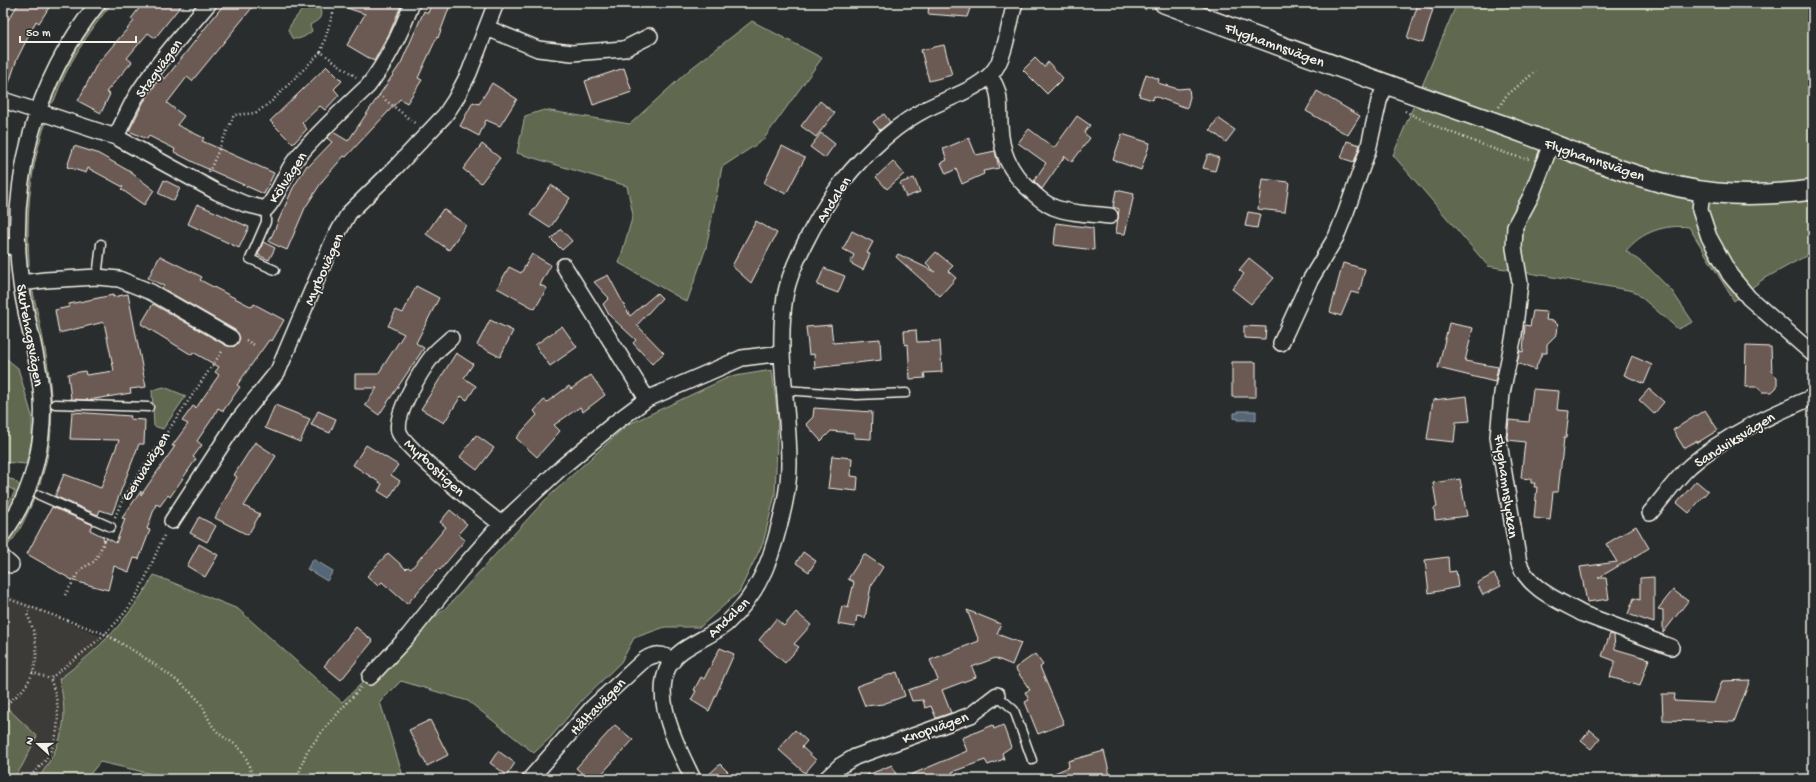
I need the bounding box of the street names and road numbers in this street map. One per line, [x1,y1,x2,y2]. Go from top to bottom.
street label: Flyghamnsvägen [1221,19,1327,72]
street label: Stagvägen [132,36,187,102]
street label: Flyghamnsvägen [1541,135,1647,186]
street label: Kölvägen [265,149,312,207]
street label: Andalen [813,174,856,226]
street label: Myrbovägen [301,231,349,309]
street label: Skutehagsvägen [11,283,47,388]
street label: Sandviksvägen [1691,409,1779,473]
street label: Genuavägen [118,429,175,505]
street label: Flyghamnslyckan [1489,432,1521,539]
street label: Myrbostigen [399,436,468,501]
street label: Andalen [704,594,754,643]
street label: Håltavägen [567,675,630,740]
street label: Knopvägen [900,709,971,749]

